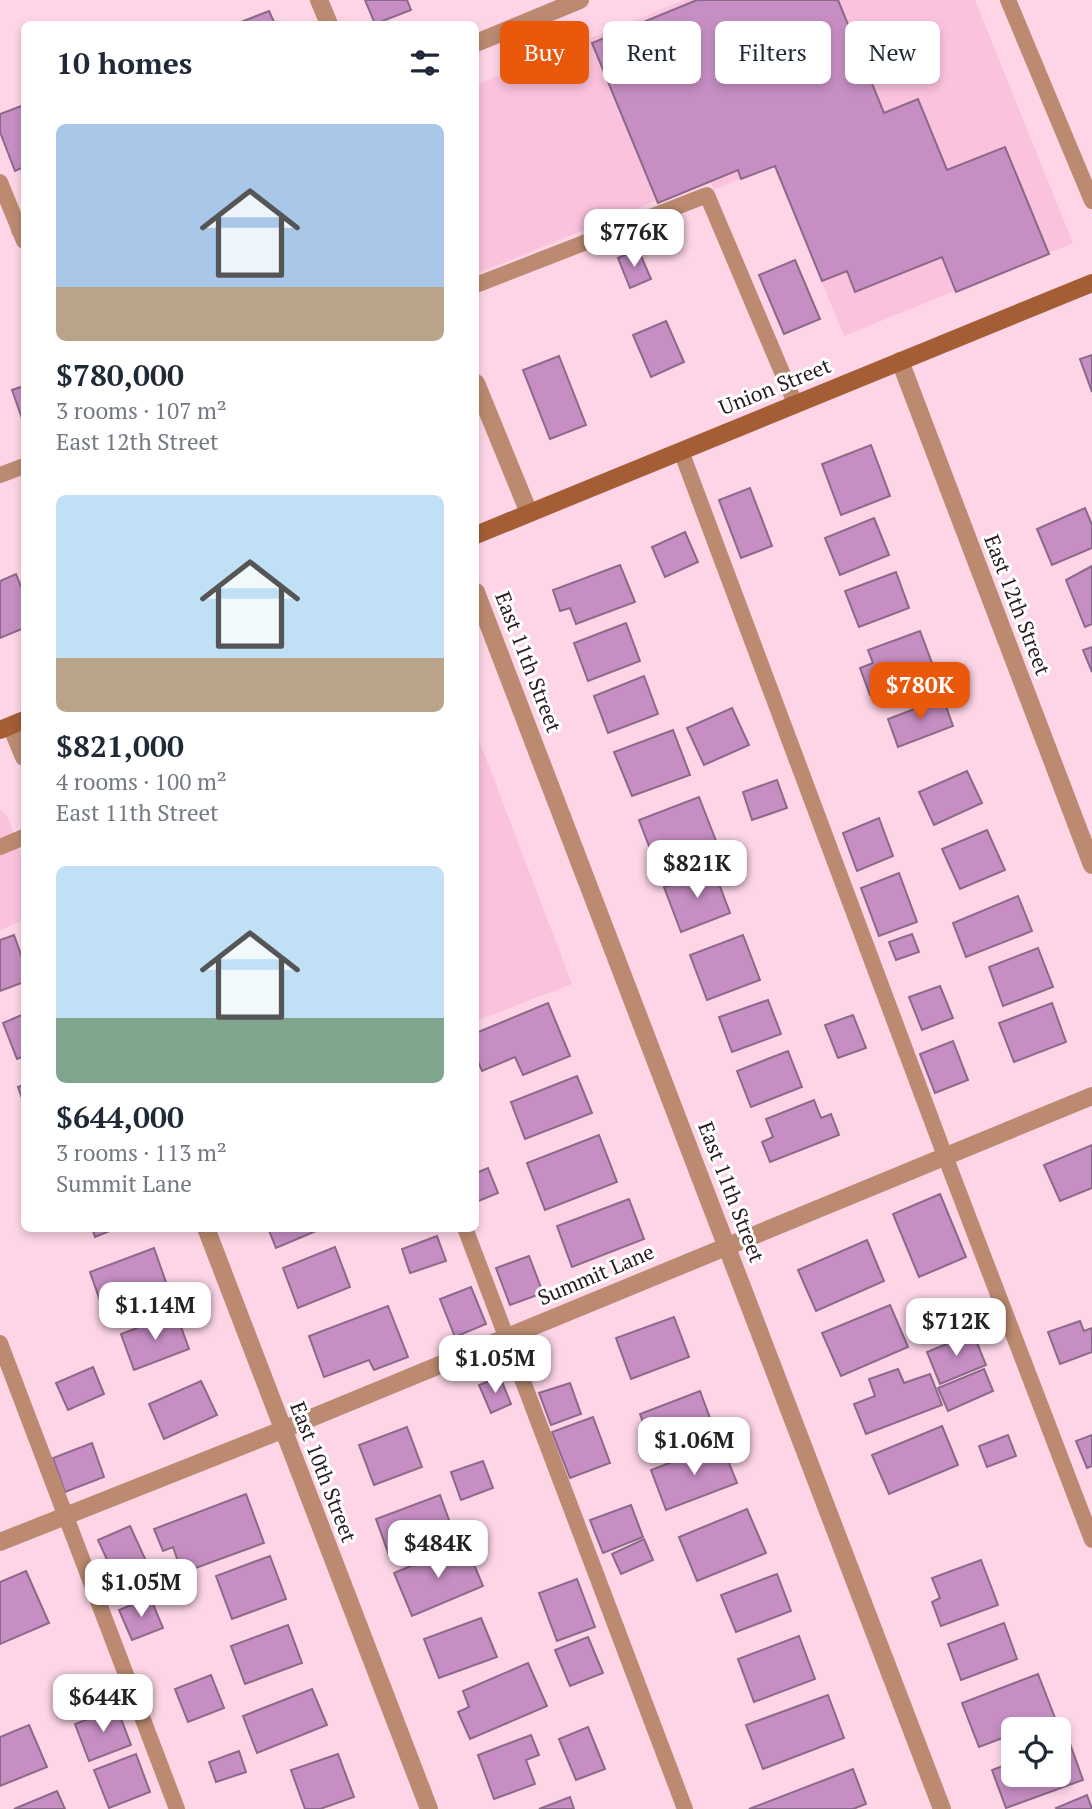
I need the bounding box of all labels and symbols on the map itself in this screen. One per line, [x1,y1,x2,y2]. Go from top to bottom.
pin: $776K [585,210,683,269]
street label: Union Street [715,351,835,421]
street label: East 12th Street [978,530,1058,679]
street label: East 11th Street [489,587,569,736]
pin: $780K [871,662,969,722]
pin: $821K [648,841,746,900]
street label: East 11th Street [692,1117,772,1266]
street label: Summit Lane [533,1237,658,1311]
pin: $1.14M [98,1282,212,1342]
pin: $712K [907,1298,1005,1358]
pin: $1.05M [438,1336,552,1395]
street label: East 10th Street [284,1397,364,1546]
pin: $1.06M [637,1418,751,1477]
pin: $484K [389,1520,487,1580]
pin: $1.05M [84,1560,198,1619]
pin: $644K [54,1674,152,1734]

